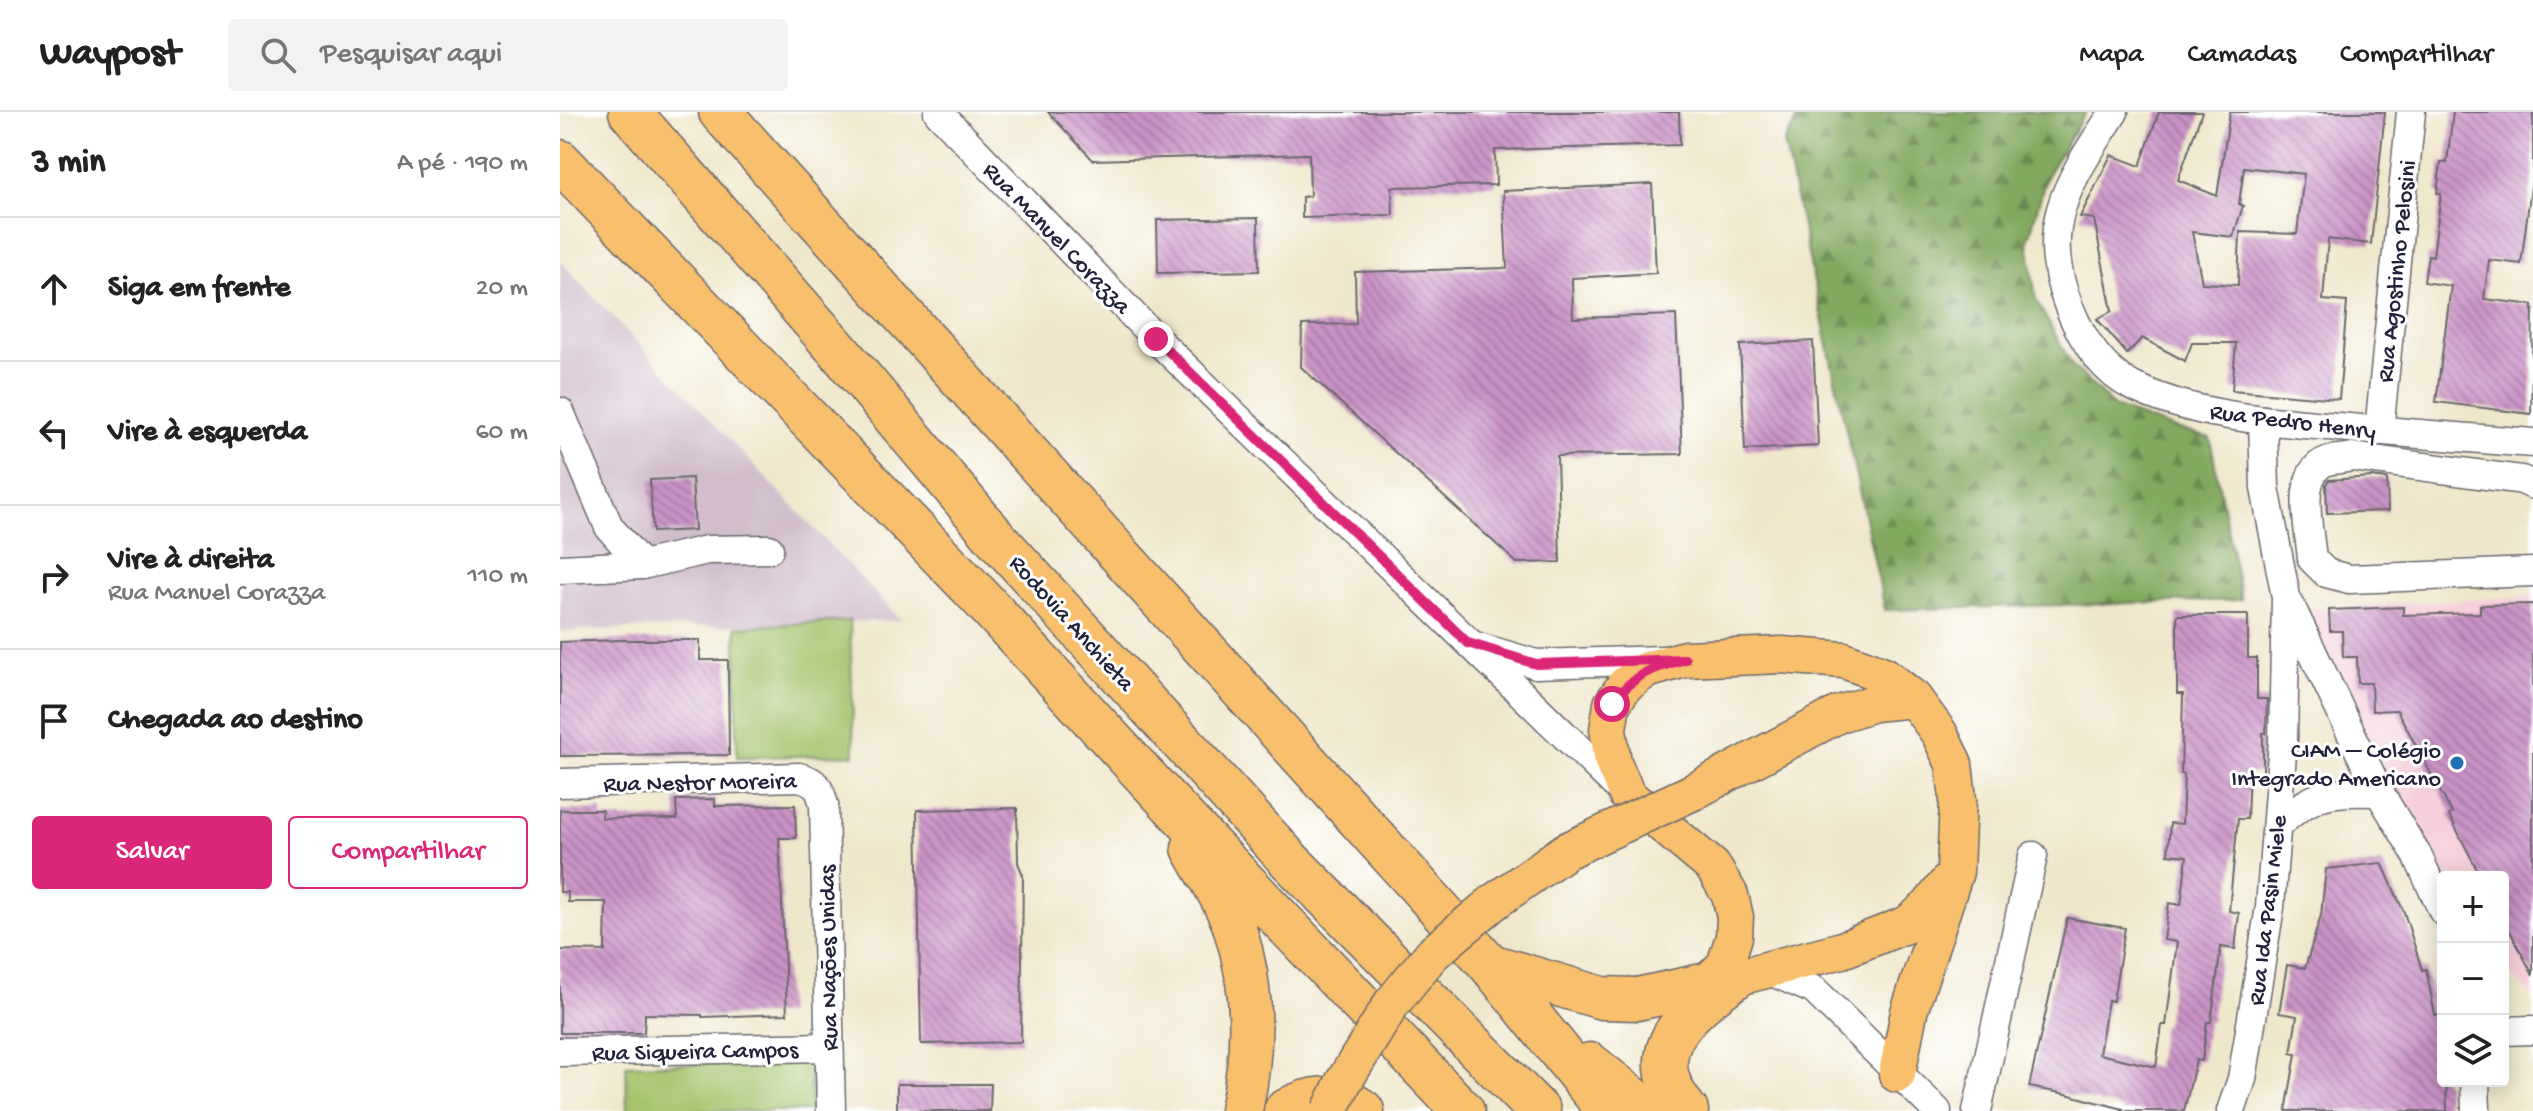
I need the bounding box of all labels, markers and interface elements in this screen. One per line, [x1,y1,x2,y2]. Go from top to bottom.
search box [228,19,788,91]
text: Waypost [40,33,180,77]
icon: search [256,33,300,77]
text: Pesquisar aqui [320,38,502,73]
text: Mapa [2079,39,2144,72]
text: Camadas [2188,39,2296,72]
text: Compartilhar [2340,39,2493,72]
text: 3 min [32,144,105,184]
text: A pé · 190 m [397,149,528,180]
street label: Rua Manuel Corazza [975,157,1136,322]
street label: Rua Agostinho Pelosini [2372,159,2425,384]
icon: ahead [32,267,76,311]
text: Siga em frente [108,272,290,307]
text: 20 m [476,274,528,305]
route end [1138,321,1174,357]
street label: Rua Pedro Henry [2208,399,2377,448]
icon: left [32,411,76,455]
text: Vire à esquerda [108,416,307,451]
text: 60 m [475,418,528,449]
text: Vire à direita [108,544,274,579]
street label: Rodovia Anchieta [1002,550,1140,699]
icon: right [32,555,76,599]
text: 110 m [468,562,528,593]
text: Rua Manuel Corazza [108,579,325,610]
route start [1594,686,1630,722]
icon: arrive [32,699,76,743]
text: Chegada ao destino [108,704,363,739]
place label: CIAM – Colégio Integrado Americano [2231,738,2441,795]
marker: CIAM – Colégio Integrado Americano [2448,754,2466,772]
street label: Rua Nestor Moreira [603,768,798,801]
street label: Rua Ida Pasin Miele [2243,813,2296,1007]
button: Salvar [32,816,272,889]
button: Compartilhar [288,816,528,889]
street label: Rua Nações Unidas [814,864,847,1051]
map controls [2437,871,2509,1087]
button: + [2437,871,2509,943]
button: − [2437,943,2509,1015]
button: layers [2437,1015,2509,1087]
street label: Rua Siqueira Campos [592,1037,800,1070]

